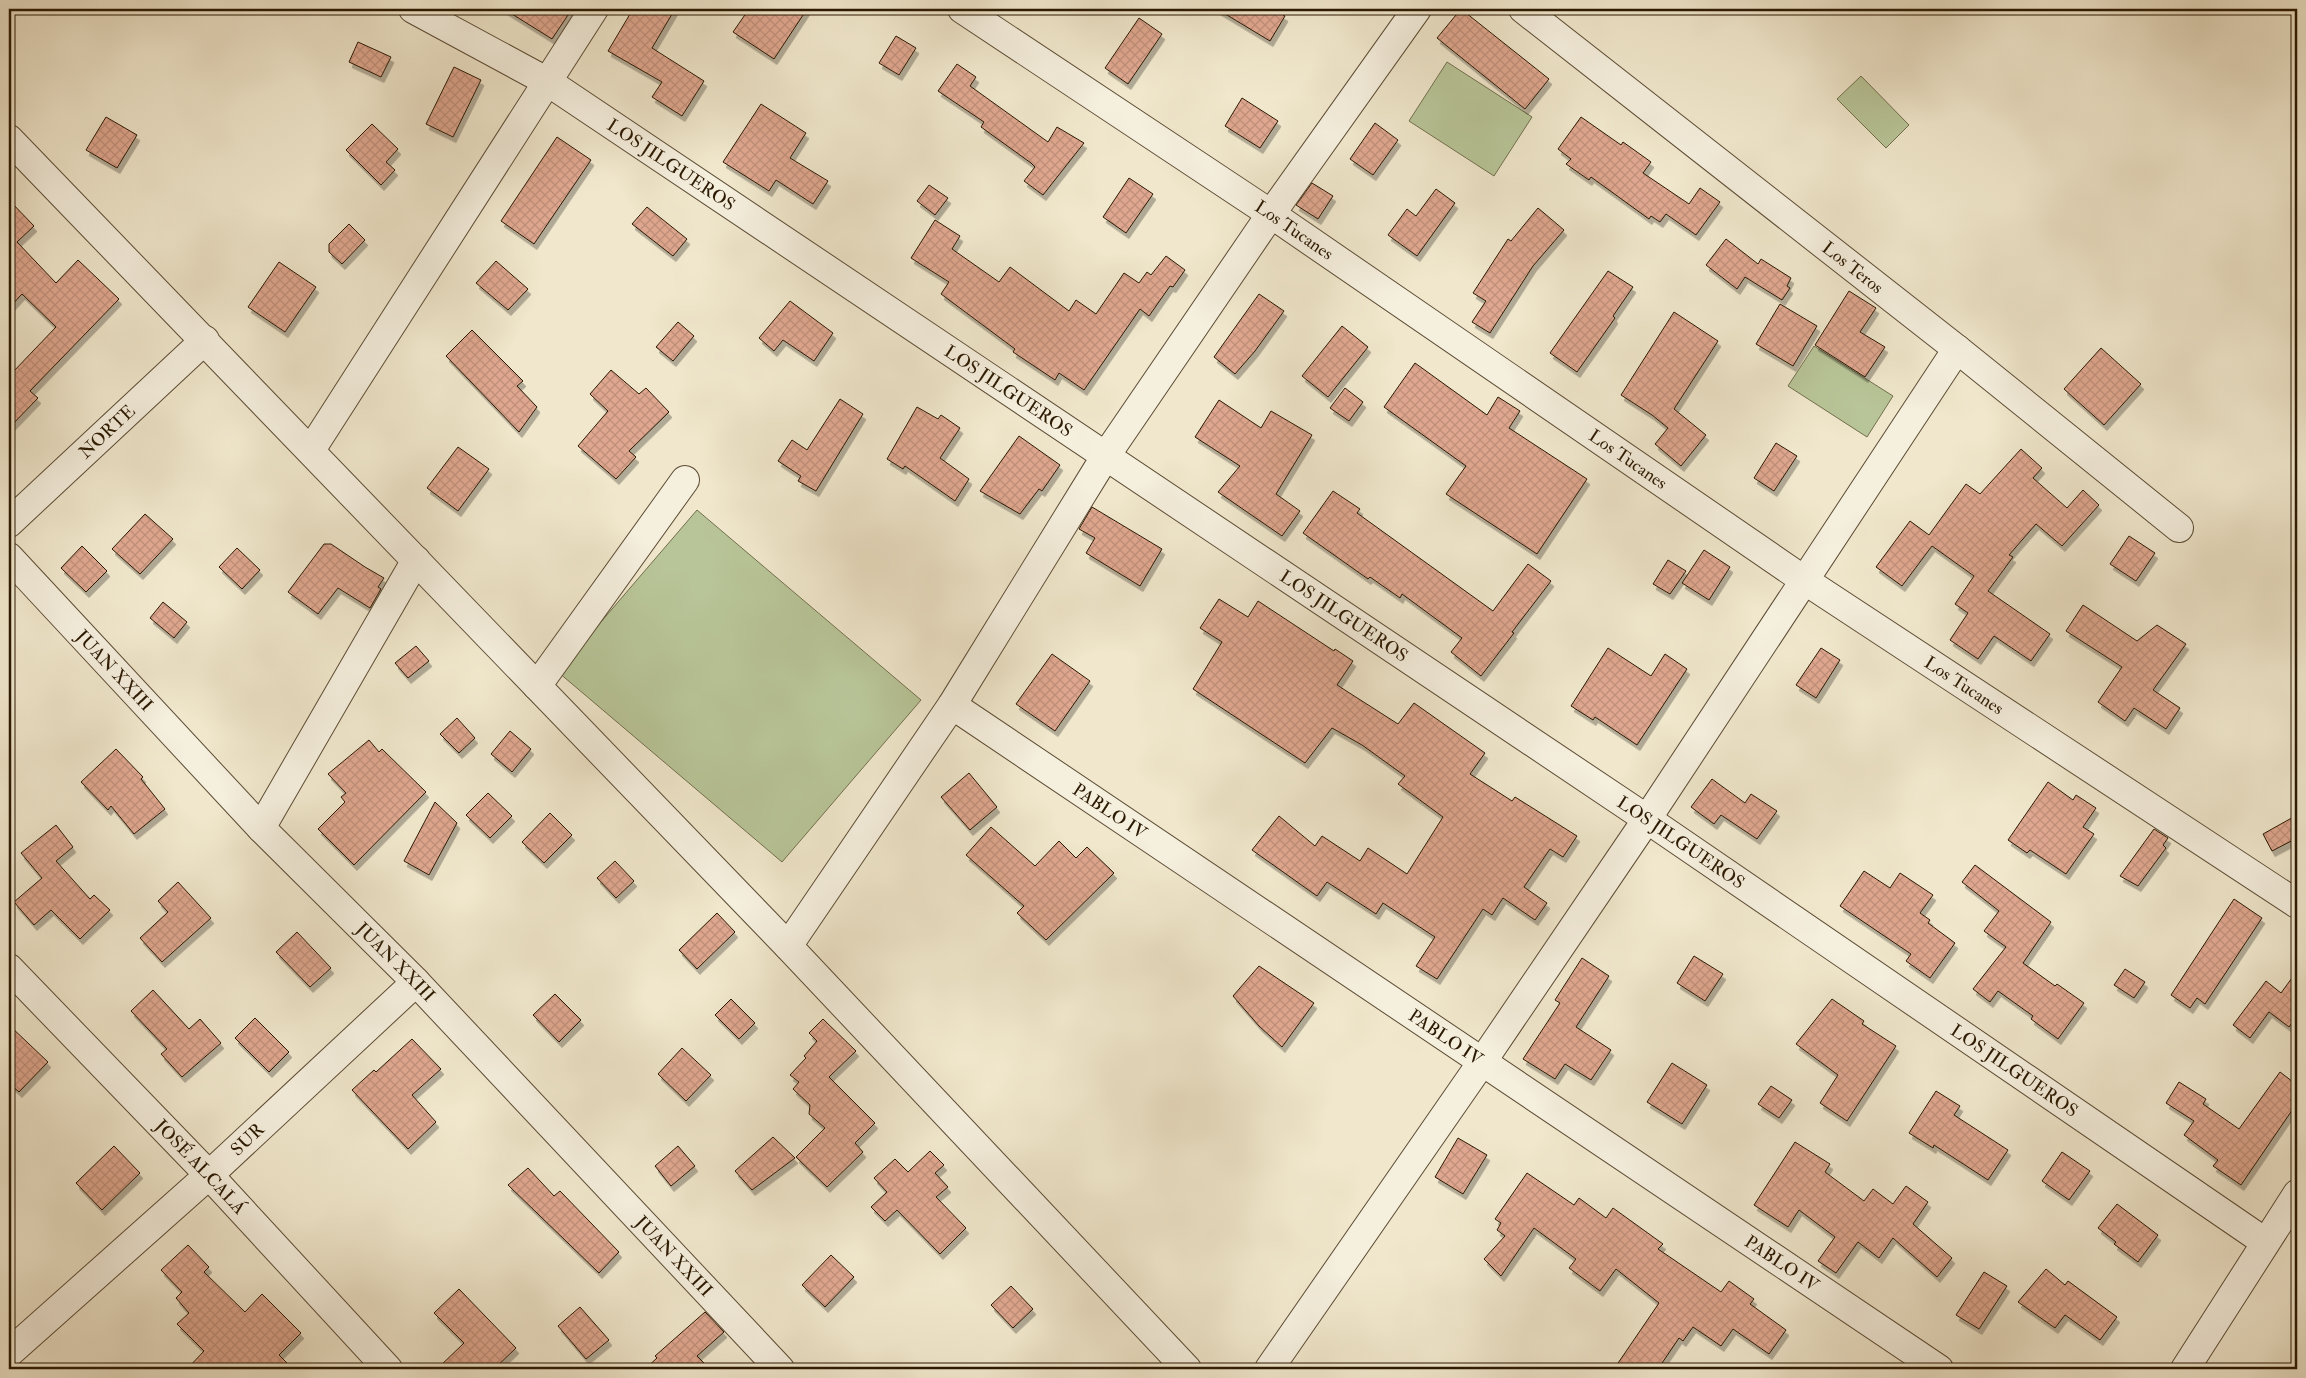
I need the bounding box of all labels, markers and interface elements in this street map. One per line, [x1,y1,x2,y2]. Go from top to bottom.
street label: LOS JILGUEROS [603,114,740,216]
street label: Los Tucanes [1251,195,1338,265]
street label: Los Teros [1817,236,1888,299]
street label: LOS JILGUEROS [940,340,1077,442]
street label: NORTE [74,399,140,464]
street label: Los Tucanes [1584,424,1672,494]
street label: LOS JILGUEROS [1276,565,1413,667]
street label: JUAN XXIII [70,624,158,716]
street label: Los Tucanes [1920,651,2008,720]
street label: PABLO IV [1068,778,1152,845]
street label: LOS JILGUEROS [1613,791,1749,894]
street label: JUAN XXIII [350,917,440,1007]
street label: PABLO IV [1404,1004,1488,1071]
street label: LOS JILGUEROS [1946,1019,2083,1122]
street label: JOSÉ ALCALÁ [149,1114,251,1220]
street label: SUR [225,1117,270,1161]
street label: JUAN XXIII [630,1210,718,1302]
street label: PABLO IV [1740,1230,1824,1297]

